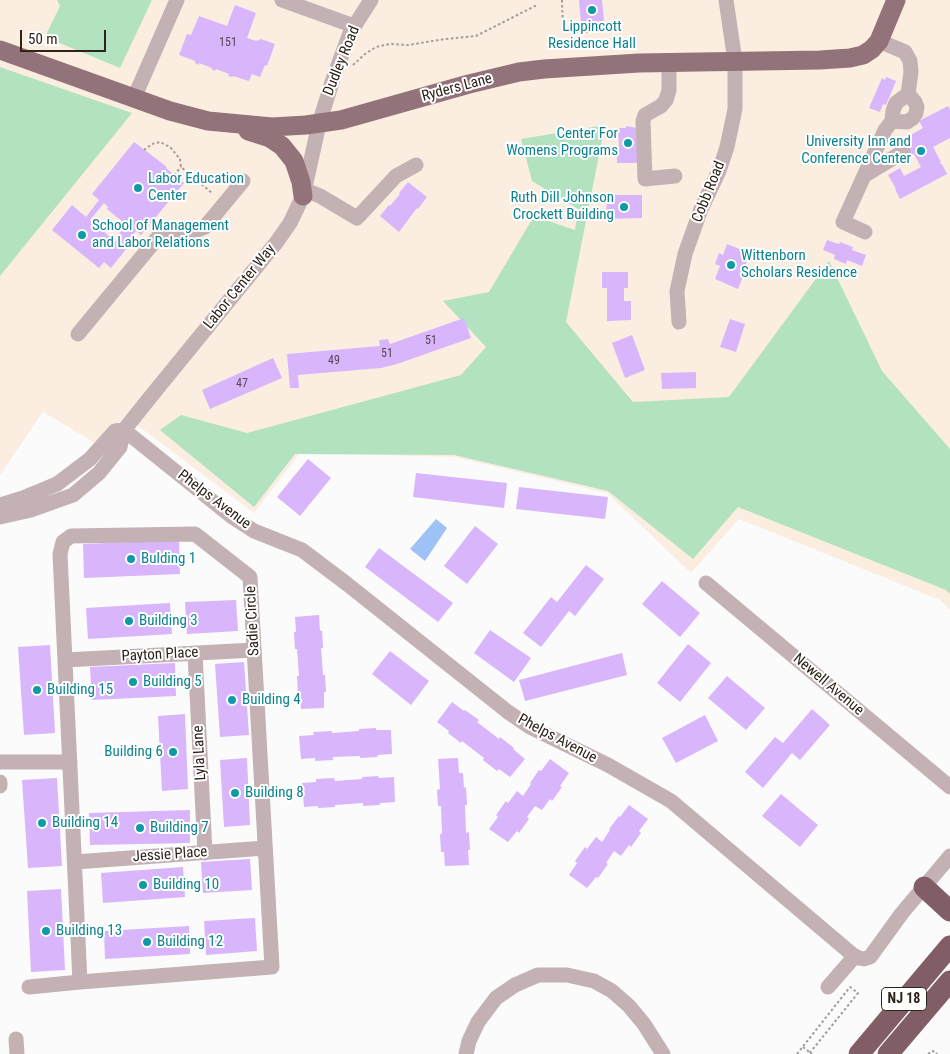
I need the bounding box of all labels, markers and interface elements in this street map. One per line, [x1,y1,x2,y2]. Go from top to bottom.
marker: Lippincott Residence Hall [586,4,598,16]
place label: Lippincott Residence Hall [548,18,636,53]
scale bar [22,20,109,52]
street label: Dudley Road [320,24,364,98]
text: 50 m [28,30,58,48]
house number: 151 [219,36,237,50]
street label: Ryders Lane [420,70,494,106]
place label: Center For Womens Programs [506,125,618,160]
place label: University Inn and Conference Center [801,133,911,168]
marker: Center For Womens Programs [622,137,634,149]
marker: University Inn and Conference Center [915,145,927,157]
street label: Cobb Road [689,159,729,225]
place label: Labor Education Center [148,170,244,205]
marker: Labor Education Center [132,182,144,194]
place label: Ruth Dill Johnson Crockett Building [510,189,614,224]
marker: Ruth Dill Johnson Crockett Building [618,201,630,213]
place label: School of Management and Labor Relations [92,217,229,252]
marker: School of Management and Labor Relations [76,229,88,241]
street label: Labor Center Way [200,241,280,333]
place label: Wittenborn Scholars Residence [741,247,857,282]
marker: Wittenborn Scholars Residence [725,259,737,271]
house number: 51 [425,334,437,348]
house number: 51 [381,347,393,361]
house number: 49 [328,354,340,368]
house number: 47 [236,377,248,391]
street label: Phelps Avenue [174,467,254,533]
place label: Bulding 1 [141,550,196,568]
marker: Bulding 1 [125,553,137,565]
street label: Sadie Circle [242,586,264,656]
place label: Building 3 [139,612,198,630]
marker: Building 3 [123,615,135,627]
street label: Payton Place [121,644,199,666]
street label: Newell Avenue [789,650,867,720]
place label: Building 5 [143,673,202,691]
marker: Building 5 [127,676,139,688]
place label: Building 15 [47,681,113,699]
marker: Building 15 [31,684,43,696]
place label: Building 4 [242,691,301,709]
marker: Building 4 [226,694,238,706]
street label: Phelps Avenue [514,711,600,767]
street label: Lyla Lane [190,725,210,781]
place label: Building 6 [104,743,163,761]
marker: Building 6 [167,746,179,758]
place label: Building 8 [245,784,304,802]
marker: Building 8 [229,787,241,799]
place label: Building 14 [52,814,118,832]
marker: Building 14 [36,817,48,829]
place label: Building 7 [150,819,209,837]
marker: Building 7 [134,822,146,834]
street label: Jessie Place [132,843,208,867]
place label: Building 10 [153,876,219,894]
marker: Building 10 [137,879,149,891]
place label: Building 13 [56,922,122,940]
marker: Building 13 [40,925,52,937]
place label: Building 12 [157,933,223,951]
marker: Building 12 [141,936,153,948]
road number: NJ 18 [882,988,926,1011]

